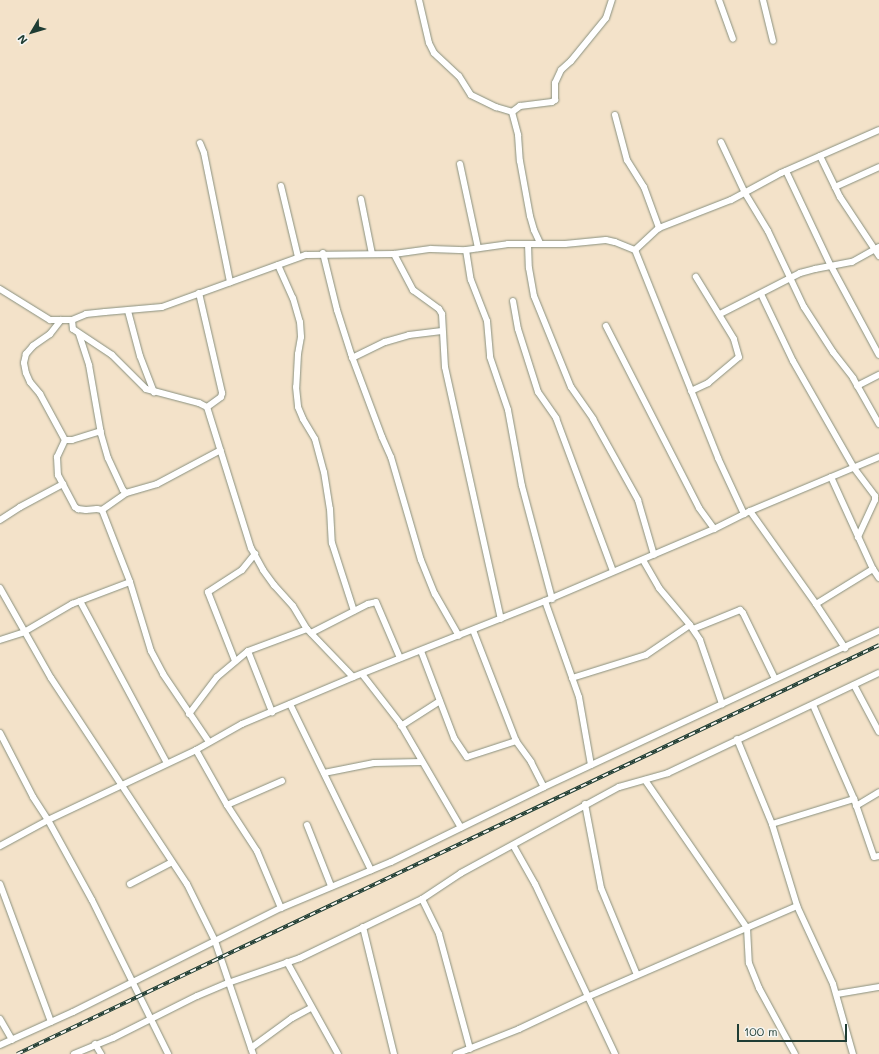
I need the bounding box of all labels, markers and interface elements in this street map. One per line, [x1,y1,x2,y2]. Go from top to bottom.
north arrow [12,12,52,52]
text: N [14,32,31,48]
scale bar [739,1016,849,1042]
text: 100 m [744,1023,778,1039]

